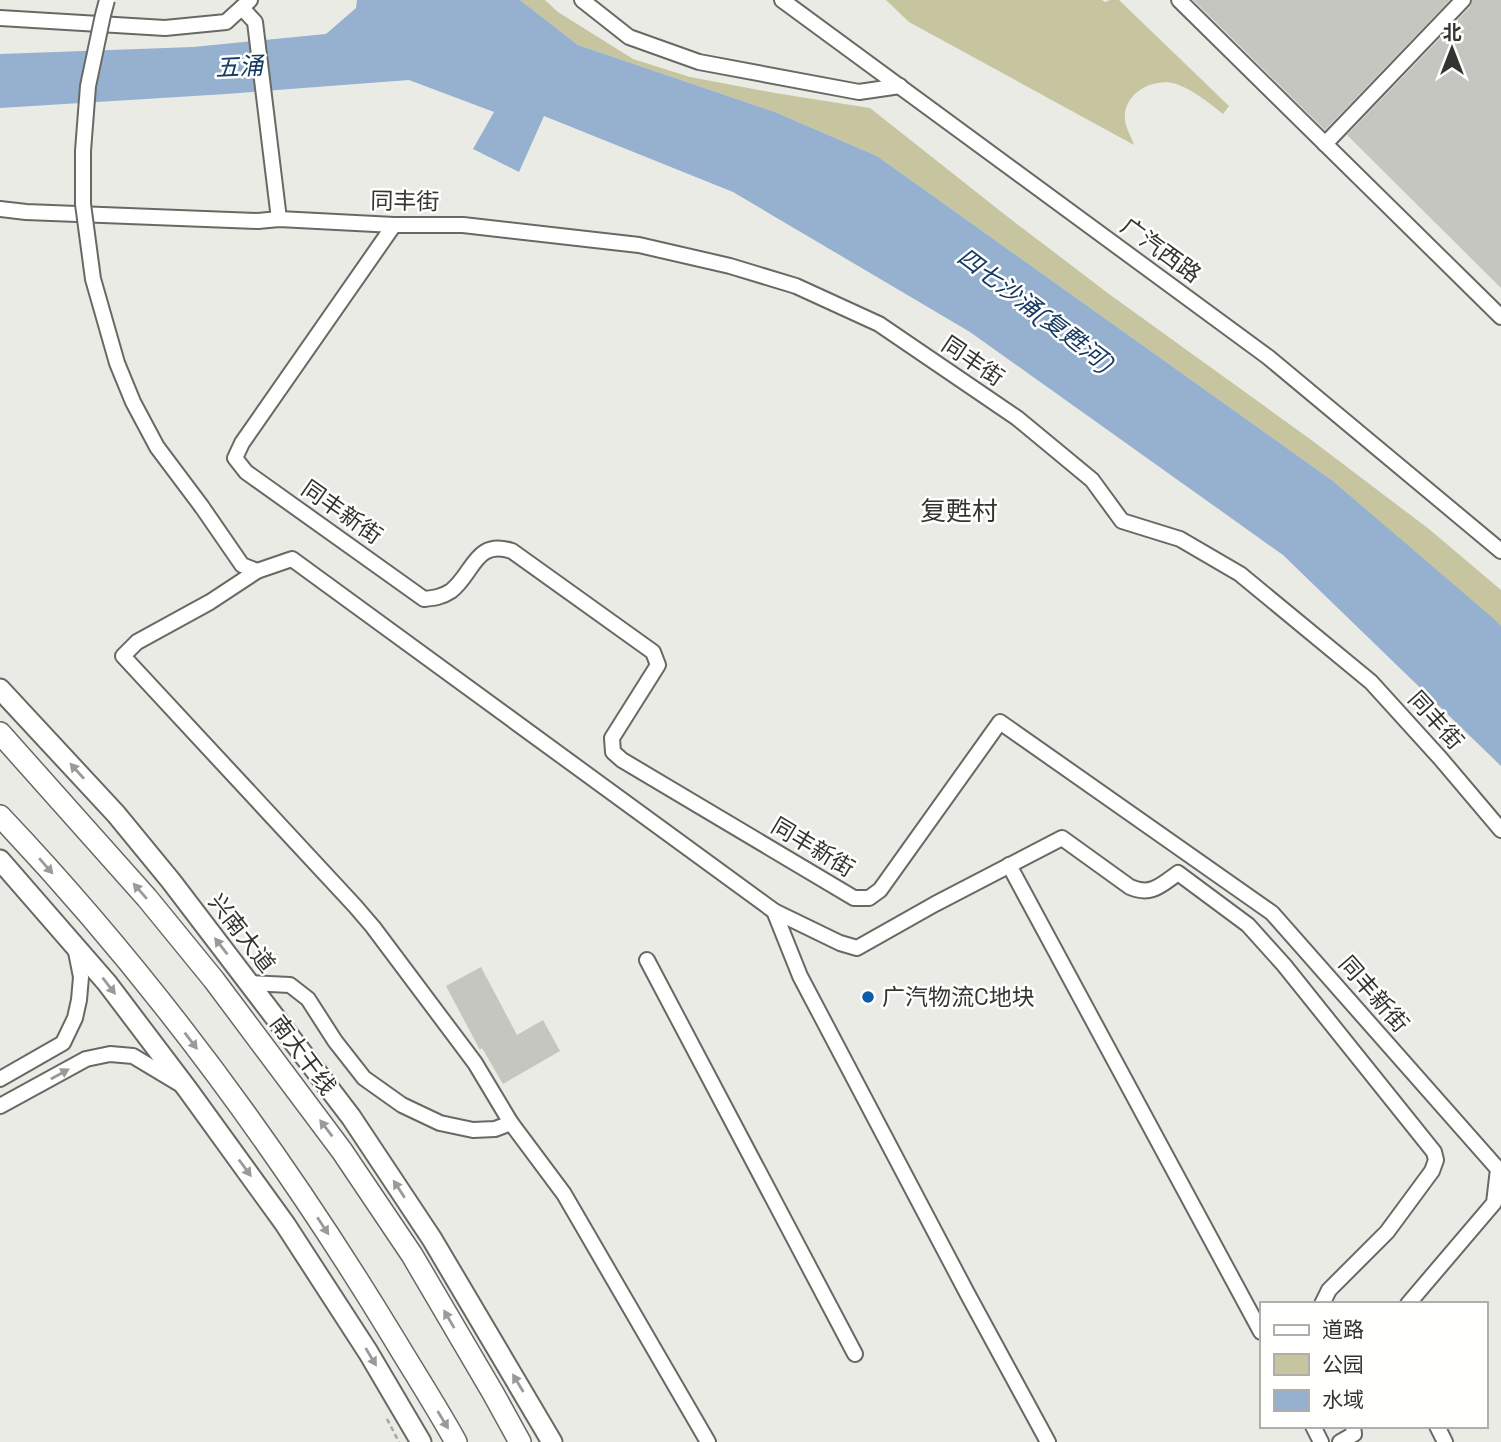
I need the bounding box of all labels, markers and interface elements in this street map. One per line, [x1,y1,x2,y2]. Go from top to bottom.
north arrow [1417,14,1487,84]
text: 北 [1442,20,1462,45]
water label: 五涌 [214,50,267,83]
street label: 同丰街 [370,185,440,217]
street label: 广汽西路 [1115,211,1207,289]
water label: 四七沙涌(复甦河) [952,241,1121,379]
street label: 同丰街 [936,329,1010,393]
street label: 同丰新街 [296,473,388,551]
district label: 复甦村 [920,494,998,528]
street label: 同丰街 [1402,684,1470,756]
one-way arrow [69,762,85,780]
street label: 同丰新街 [766,810,860,884]
one-way arrow [38,857,54,875]
one-way arrow [132,882,148,900]
street label: 兴南大道 [202,888,282,978]
one-way arrow [214,938,229,956]
street label: 同丰新街 [1333,949,1415,1039]
one-way arrow [101,977,115,995]
place label: 广汽物流C地块 [882,982,1035,1012]
marker: 广汽物流C地块 [860,989,876,1005]
street label: 南大干线 [263,1009,343,1101]
one-way arrow [183,1032,198,1050]
one-way arrow [50,1068,70,1079]
one-way arrow [318,1120,333,1138]
one-way arrow [238,1159,252,1177]
one-way arrow [393,1179,406,1199]
one-way arrow [316,1217,329,1236]
legend [1260,1302,1487,1428]
one-way arrow [444,1309,456,1329]
text: 道路 [1322,1316,1364,1343]
one-way arrow [365,1348,378,1367]
text: 公园 [1322,1351,1364,1378]
one-way arrow [512,1373,525,1392]
text: 水域 [1322,1386,1364,1413]
one-way arrow [436,1410,449,1429]

